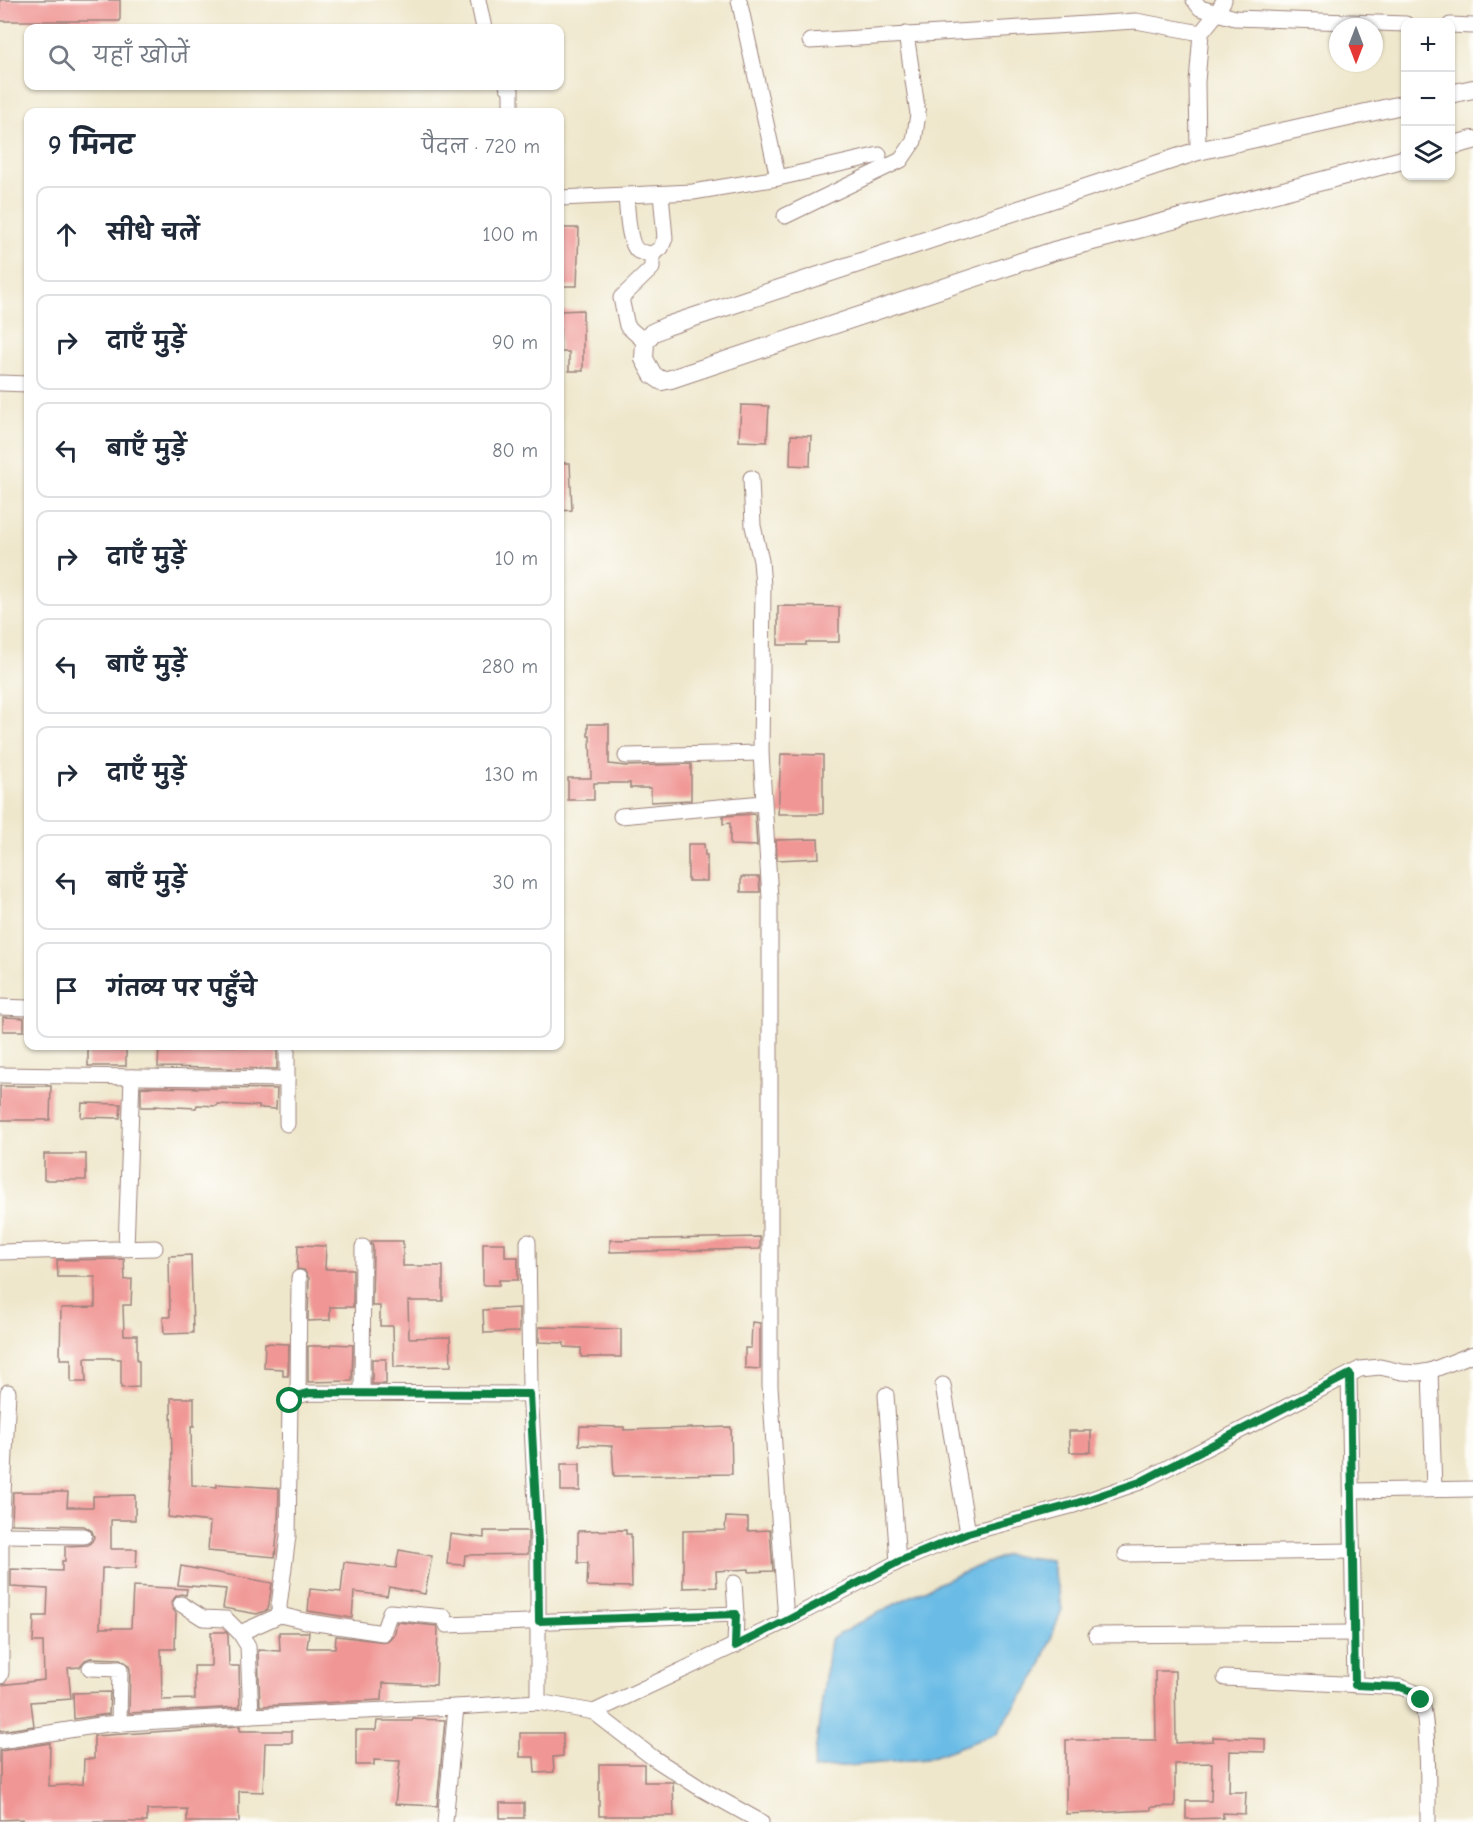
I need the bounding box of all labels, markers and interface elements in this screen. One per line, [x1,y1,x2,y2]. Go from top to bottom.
north arrow [1329,18,1383,72]
map controls [1401,18,1455,180]
button: + [1401,18,1455,72]
search box [24,24,564,90]
icon: search [45,41,78,74]
text: यहाँ खोजें [93,43,189,69]
button: − [1401,72,1455,126]
button: layers [1401,126,1455,180]
text: 9 मिनट [48,131,134,161]
text: पैदल · 720 m [422,135,540,158]
icon: ahead [50,218,83,251]
text: सीधे चलें [107,220,199,246]
text: 100 m [483,223,538,246]
icon: right [50,326,83,359]
text: दाएँ मुड़ें [107,328,186,354]
text: 90 m [492,331,538,354]
icon: left [50,434,83,467]
text: बाएँ मुड़ें [107,436,186,462]
text: 80 m [492,439,538,462]
icon: right [50,542,83,575]
text: दाएँ मुड़ें [107,544,186,570]
text: 10 m [495,547,538,570]
icon: left [50,650,83,683]
text: बाएँ मुड़ें [107,652,186,678]
text: 280 m [482,655,538,678]
icon: right [50,758,83,791]
text: दाएँ मुड़ें [107,760,186,786]
text: 130 m [485,763,538,786]
icon: left [50,866,83,899]
text: बाएँ मुड़ें [107,868,186,894]
text: 30 m [492,871,538,894]
icon: arrive [50,974,83,1007]
text: गंतव्य पर पहुँचे [107,976,256,1002]
route start [276,1387,302,1413]
route end [1407,1686,1433,1712]

